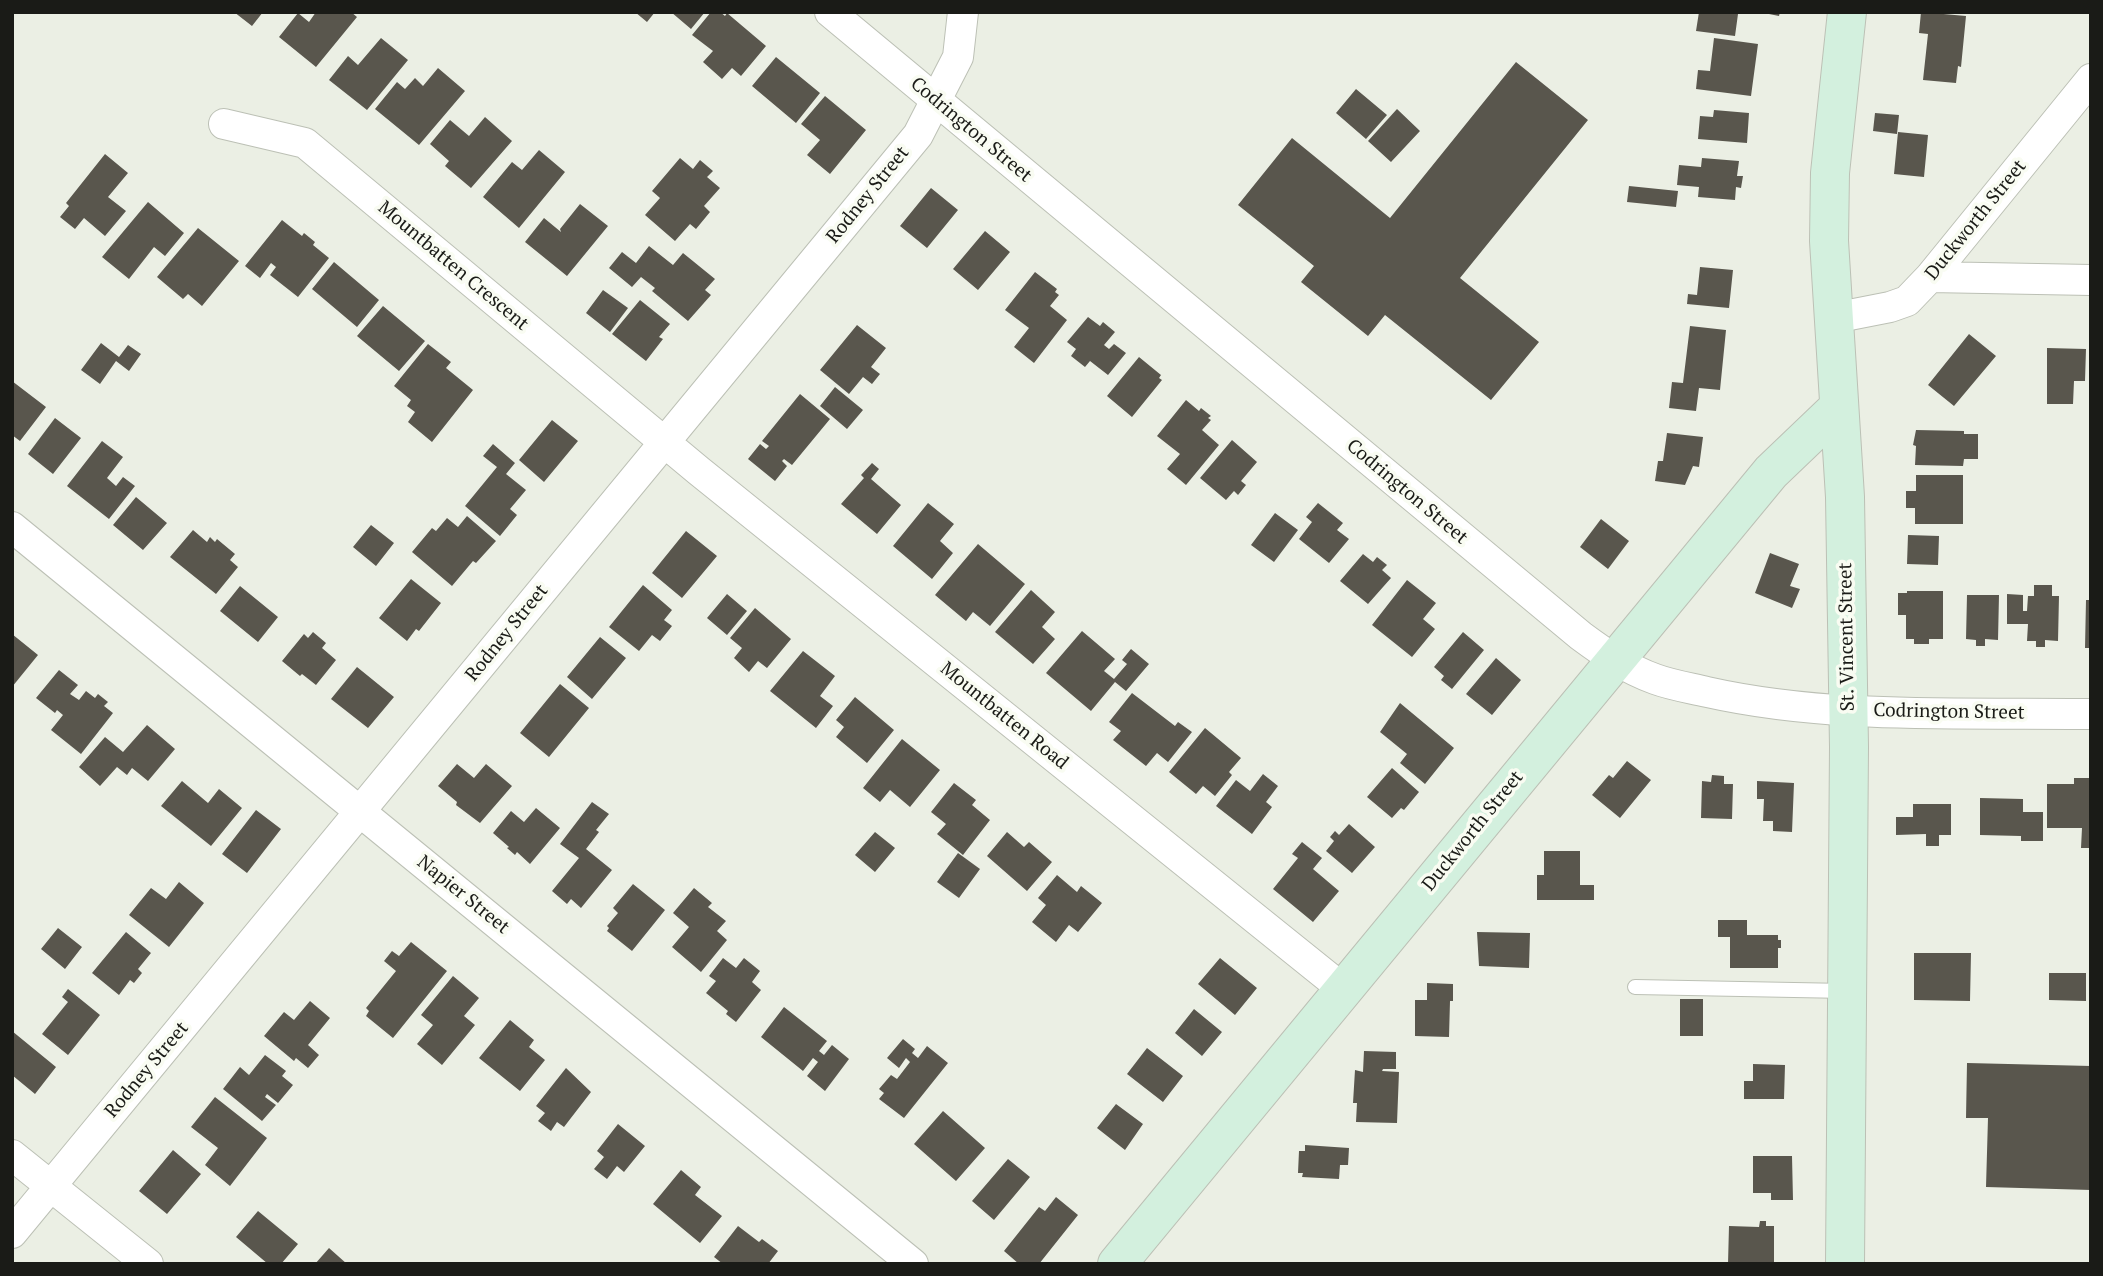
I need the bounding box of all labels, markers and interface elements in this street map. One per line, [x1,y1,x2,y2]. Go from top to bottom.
street label: Codrington Street [906,73,1036,187]
street label: Rodney Street [822,142,914,248]
street label: Duckworth Street [1921,155,2031,285]
street label: Mountbatten Crescent [373,196,533,336]
street label: Codrington Street [1342,435,1472,549]
street label: St. Vincent Street [1834,562,1860,712]
street label: Rodney Street [461,580,553,686]
street label: Mountbatten Road [935,657,1073,775]
street label: Codrington Street [1873,699,2025,725]
street label: Duckworth Street [1418,766,1528,896]
street label: Napier Street [412,851,514,939]
street label: Rodney Street [100,1017,194,1123]

